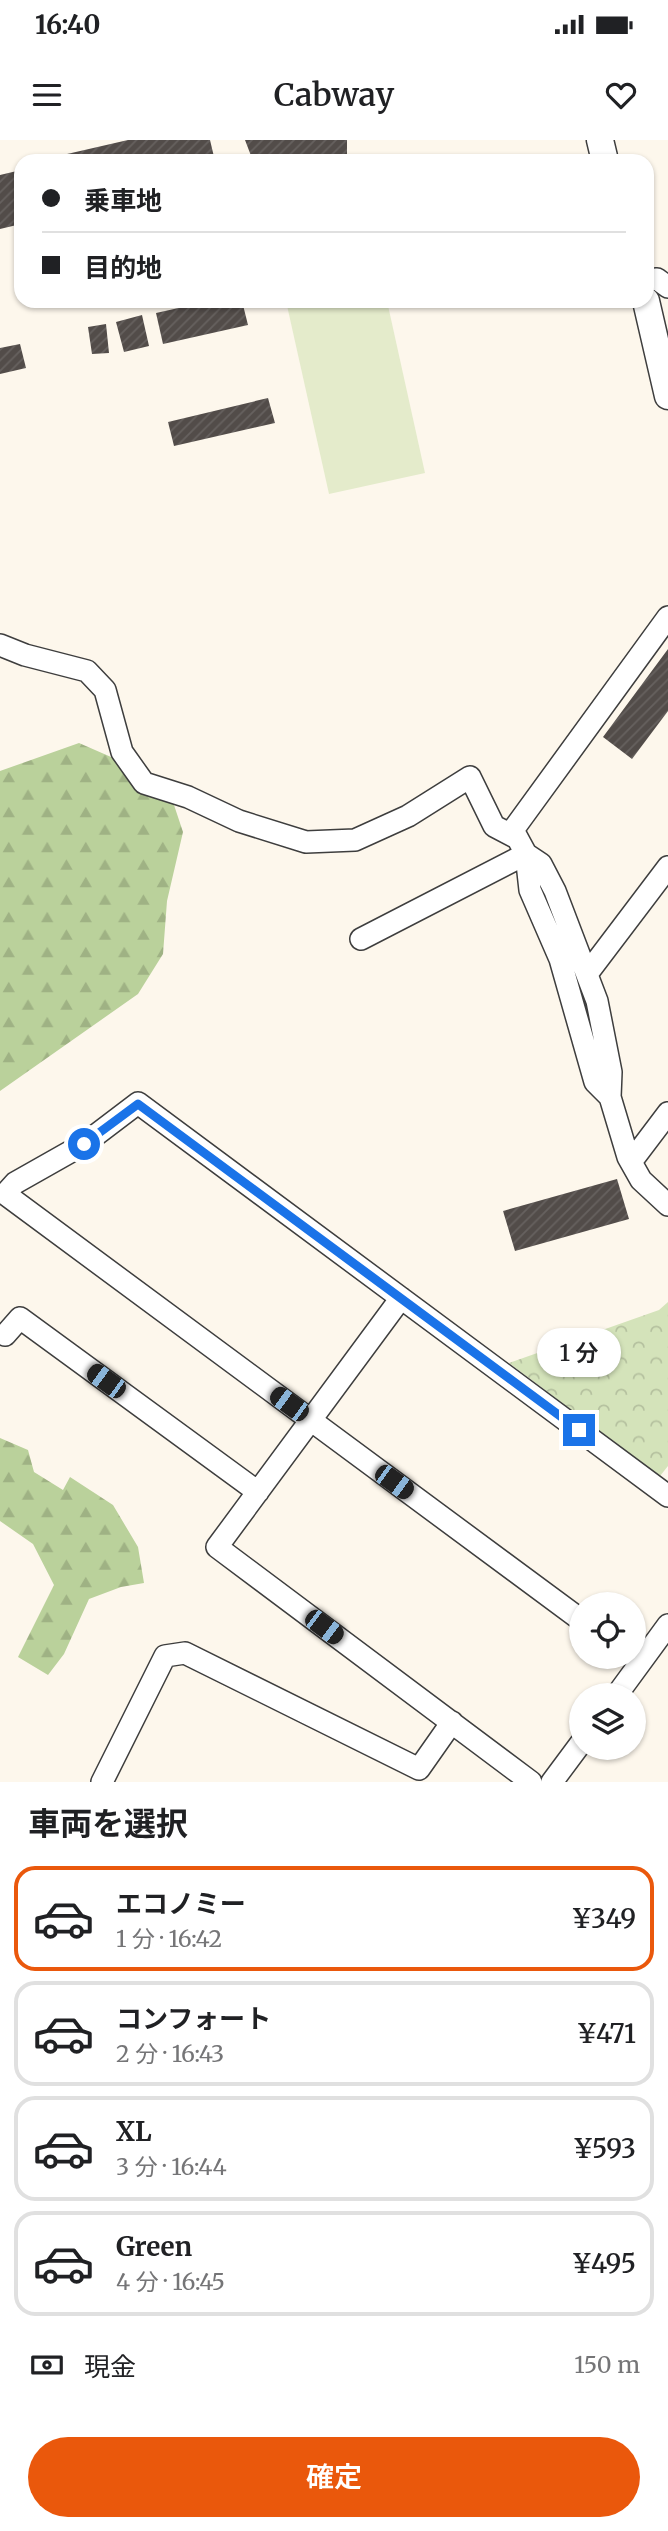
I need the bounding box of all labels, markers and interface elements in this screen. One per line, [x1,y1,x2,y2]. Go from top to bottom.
text: 16:40 [35,8,100,41]
text: Cabway [274,75,394,115]
icon: menu [28,76,66,114]
icon: heart [602,76,640,114]
text: 乗車地 [84,184,162,217]
text: 目的地 [84,251,162,284]
route start [68,1128,100,1160]
callout: 1 分 [537,1328,621,1378]
text: 1 分 [560,1338,598,1367]
car [83,1360,130,1402]
car [266,1383,313,1425]
route end [563,1414,595,1446]
car [371,1461,418,1503]
map controls [569,1592,646,1760]
button: locate [569,1592,646,1669]
car [301,1606,348,1648]
button: layers [569,1683,646,1760]
text: 車両を選択 [28,1804,188,1844]
icon: car [32,1887,95,1950]
text: エコノミー [116,1887,246,1920]
text: ¥349 [571,1902,636,1935]
text: 1 分 · 16:42 [116,1924,222,1953]
icon: car [32,2002,95,2065]
text: コンフォート [116,2002,271,2035]
text: ¥471 [577,2017,636,2050]
text: 2 分 · 16:43 [116,2039,224,2068]
text: XL [116,2115,152,2148]
icon: car [32,2117,95,2180]
text: ¥593 [573,2132,636,2165]
text: 3 分 · 16:44 [116,2152,227,2181]
text: Green [116,2230,192,2263]
icon: car [32,2232,95,2295]
text: ¥495 [572,2247,636,2280]
text: 4 分 · 16:45 [116,2267,225,2296]
icon: cash [28,2346,66,2384]
text: 現金 [84,2350,136,2383]
text: 150 m [574,2350,640,2379]
button: 確定 [28,2437,640,2517]

